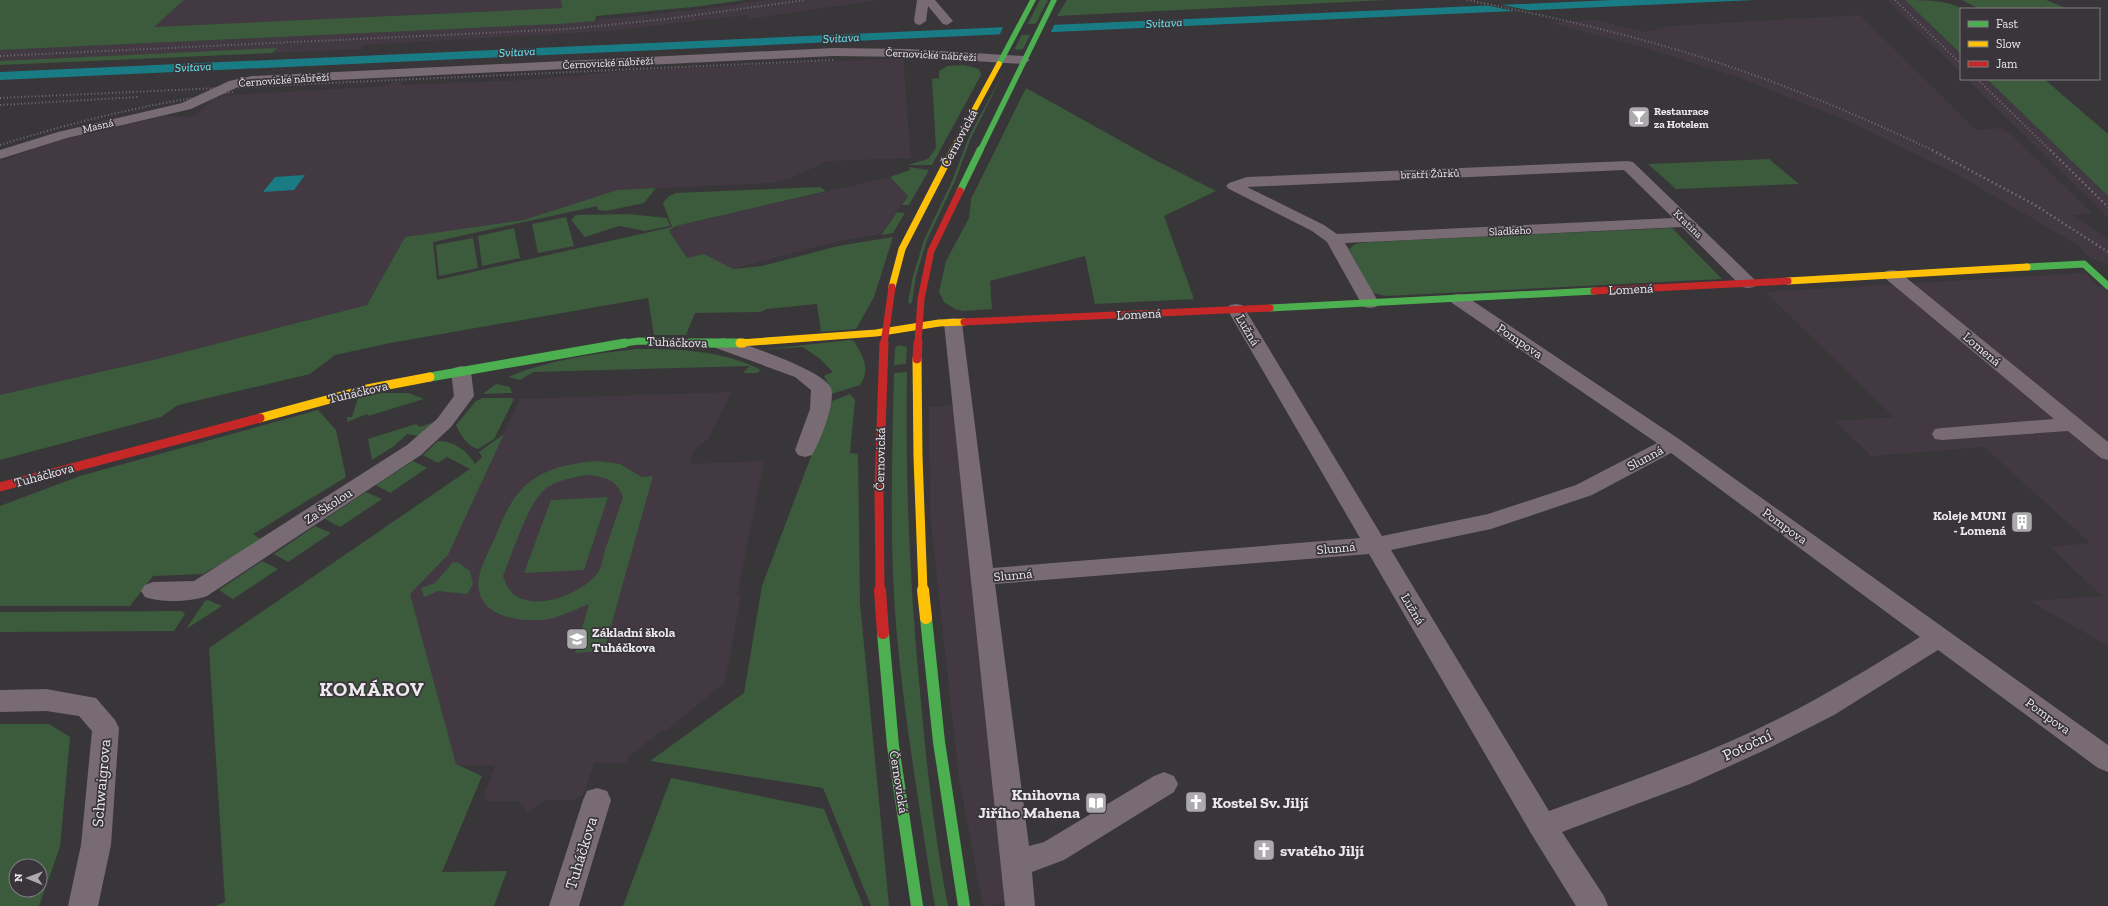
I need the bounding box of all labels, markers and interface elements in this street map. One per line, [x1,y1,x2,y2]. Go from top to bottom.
legend [1960,8,2100,80]
water label: Svitava [1145,15,1183,31]
text: Fast [1996,17,2019,31]
water label: Svitava [822,30,860,46]
text: Slow [1996,37,2022,51]
water label: Svitava [498,44,536,60]
street label: Černovické nábřeží [885,46,977,64]
street label: Černovické nábřeží [562,54,654,72]
text: Jam [1996,57,2018,71]
water label: Svitava [174,59,212,75]
street label: Černovické nábřeží [238,70,330,90]
bar icon: Restaurace za Hotelem [1626,104,1652,130]
place label: Restaurace za Hotelem [1654,105,1709,131]
street label: Černovická [938,106,981,169]
street label: Masná [81,116,115,136]
street label: bratří Žůrků [1399,166,1460,182]
street label: Kratina [1671,207,1706,242]
street label: Sladkého [1488,223,1532,239]
street label: Lomená [1608,280,1654,298]
street label: Lomená [1116,305,1162,323]
street label: Lužná [1233,312,1264,349]
street label: Pompova [1494,320,1546,362]
street label: Lomená [1960,329,2005,370]
street label: Tuháčkova [646,333,708,351]
street label: Tuháčkova [327,378,390,406]
street label: Černovická [872,427,888,491]
street label: Slunná [1624,442,1666,474]
street label: Tuháčkova [13,460,76,490]
street label: Za Školou [301,485,355,527]
street label: Pompova [1760,505,1811,548]
place label: Koleje MUNI - Lomená [1933,508,2006,538]
building icon: Koleje MUNI - Lomená [2009,509,2035,535]
street label: Slunná [1316,539,1357,557]
street label: Slunná [993,566,1034,584]
street label: Lužná [1398,591,1429,628]
place label: Základní škola Tuháčkova [592,625,676,655]
school or university icon: Základní škola Tuháčkova [564,626,590,652]
district label: KOMÁROV [319,677,425,701]
street label: Pompova [2023,695,2074,738]
street label: Potoční [1719,725,1775,765]
street label: Schwaigrova [88,738,114,828]
street label: Černovická [887,750,911,815]
place label: Knihovna Jiřího Mahena [978,785,1080,822]
church icon: Kostel Sv. Jiljí [1183,789,1209,815]
library icon: Knihovna Jiřího Mahena [1083,790,1109,816]
place label: Kostel Sv. Jiljí [1212,793,1309,812]
street label: Tuháčkova [561,814,601,892]
church icon: svatého Jiljí [1251,837,1277,863]
place label: svatého Jiljí [1280,841,1364,860]
north arrow [8,858,48,898]
text: N [12,873,25,882]

